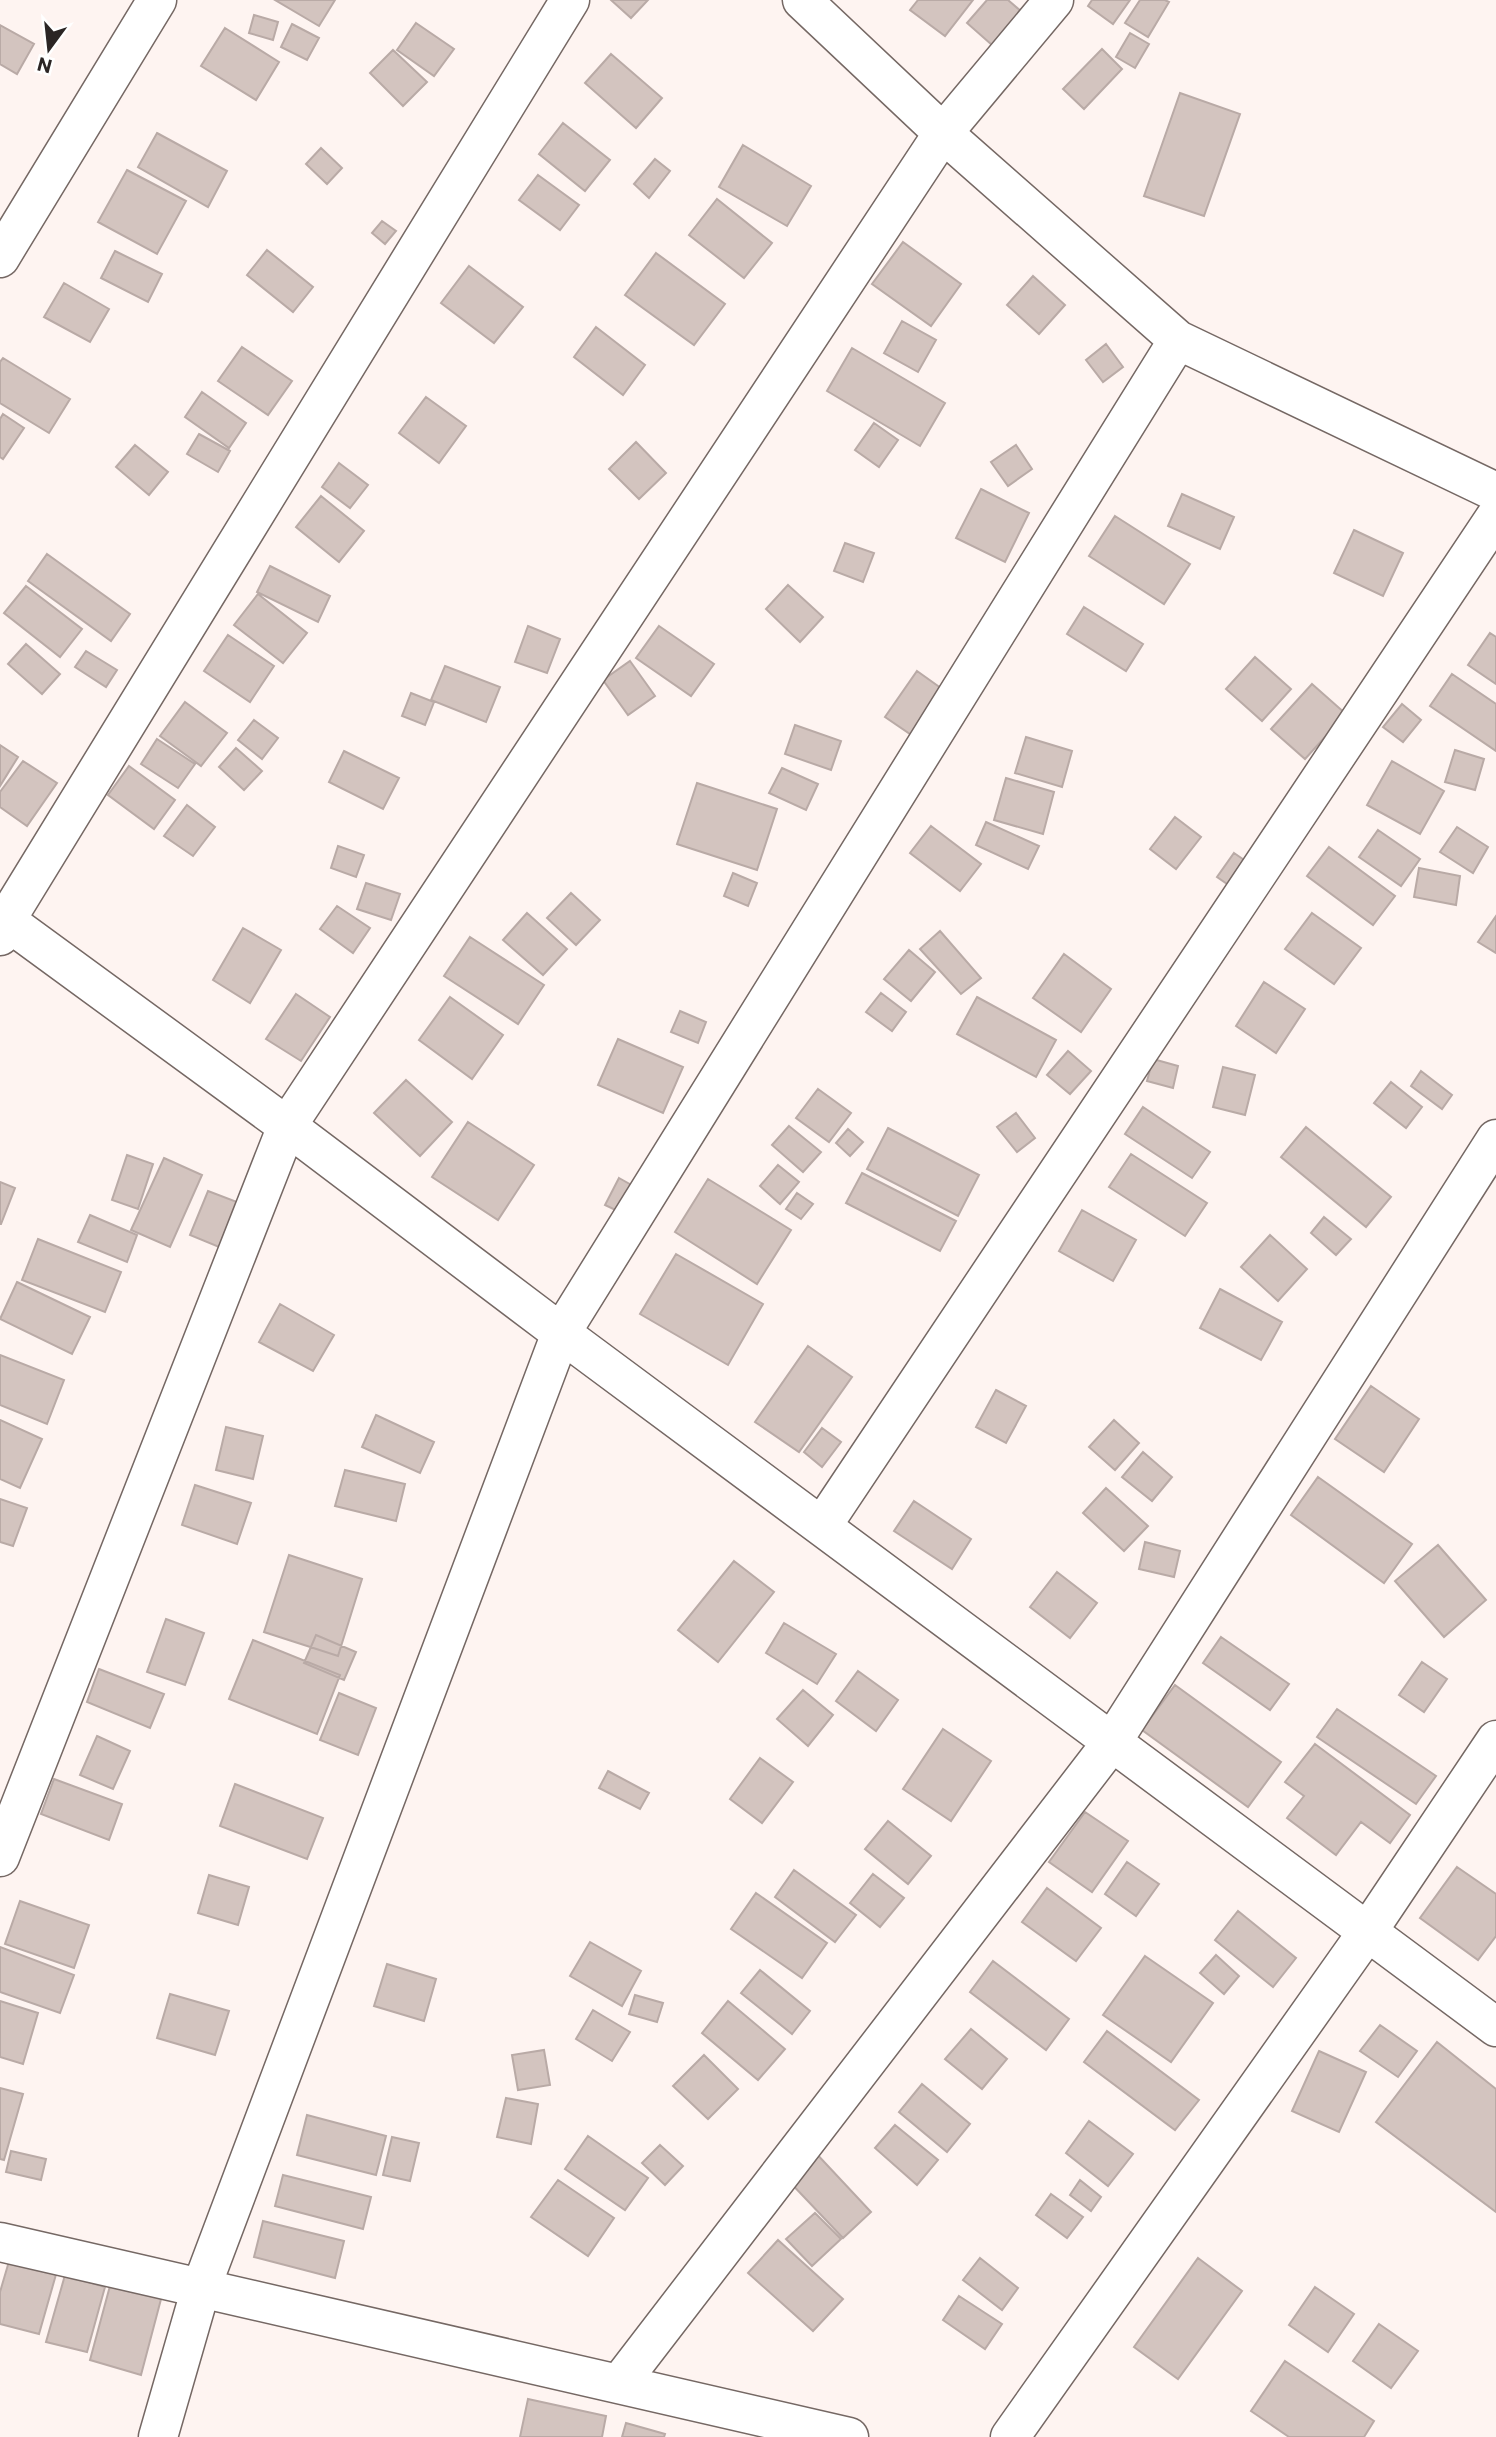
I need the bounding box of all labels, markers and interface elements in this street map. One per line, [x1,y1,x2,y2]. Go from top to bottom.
north arrow [14,14,84,84]
text: N [35,53,54,79]

